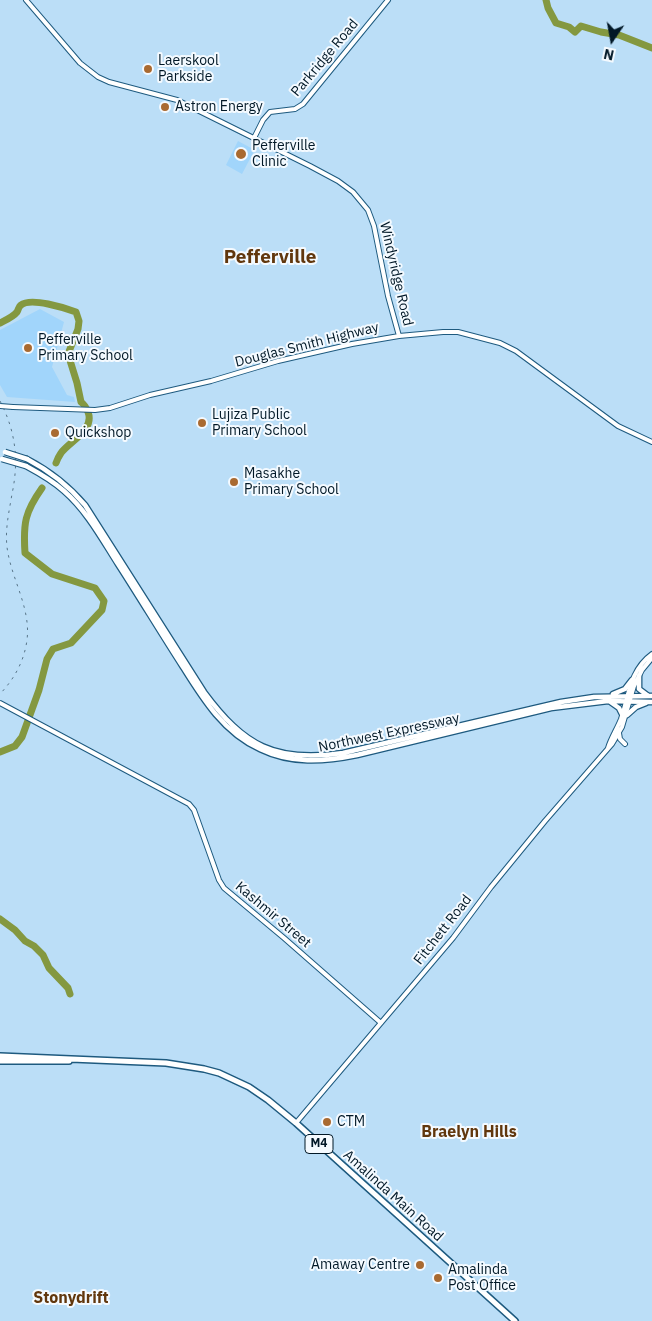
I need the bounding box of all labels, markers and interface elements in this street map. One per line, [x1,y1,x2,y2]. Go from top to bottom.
north arrow [587,15,637,65]
street label: Parkridge Road [288,16,362,100]
text: N [602,45,616,65]
place label: Laerskool Parkside [158,53,219,85]
marker: Laerskool Parkside [142,63,154,75]
place label: Astron Energy [175,99,263,115]
marker: Astron Energy [159,101,171,113]
place label: Pefferville Clinic [252,138,315,170]
marker: Pefferville Clinic [234,147,248,161]
street label: Windyridge Road [376,220,416,328]
district label: Pefferville [224,247,316,269]
street label: Douglas Smith Highway [233,319,381,371]
place label: Pefferville Primary School [38,332,133,364]
marker: Pefferville Primary School [22,342,34,354]
place label: Lujiza Public Primary School [212,407,307,440]
marker: Lujiza Public Primary School [196,417,208,429]
place label: Quickshop [65,425,131,441]
marker: Quickshop [49,427,61,439]
place label: Masakhe Primary School [244,466,339,498]
marker: Masakhe Primary School [228,476,240,488]
street label: Northwest Expressway [317,710,461,756]
street label: Kashmir Street [232,879,314,951]
street label: Fitchett Road [411,892,475,968]
place label: CTM [337,1114,365,1130]
marker: CTM [321,1116,333,1128]
district label: Braelyn Hills [421,1122,517,1142]
road number: M4 [305,1134,333,1154]
street label: Amalinda Main Road [340,1147,446,1245]
place label: Amaway Centre [311,1257,410,1273]
marker: Amaway Centre [414,1259,426,1271]
place label: Amalinda Post Office [448,1262,516,1294]
marker: Amalinda Post Office [432,1272,444,1284]
district label: Stonydrift [33,1288,109,1308]

